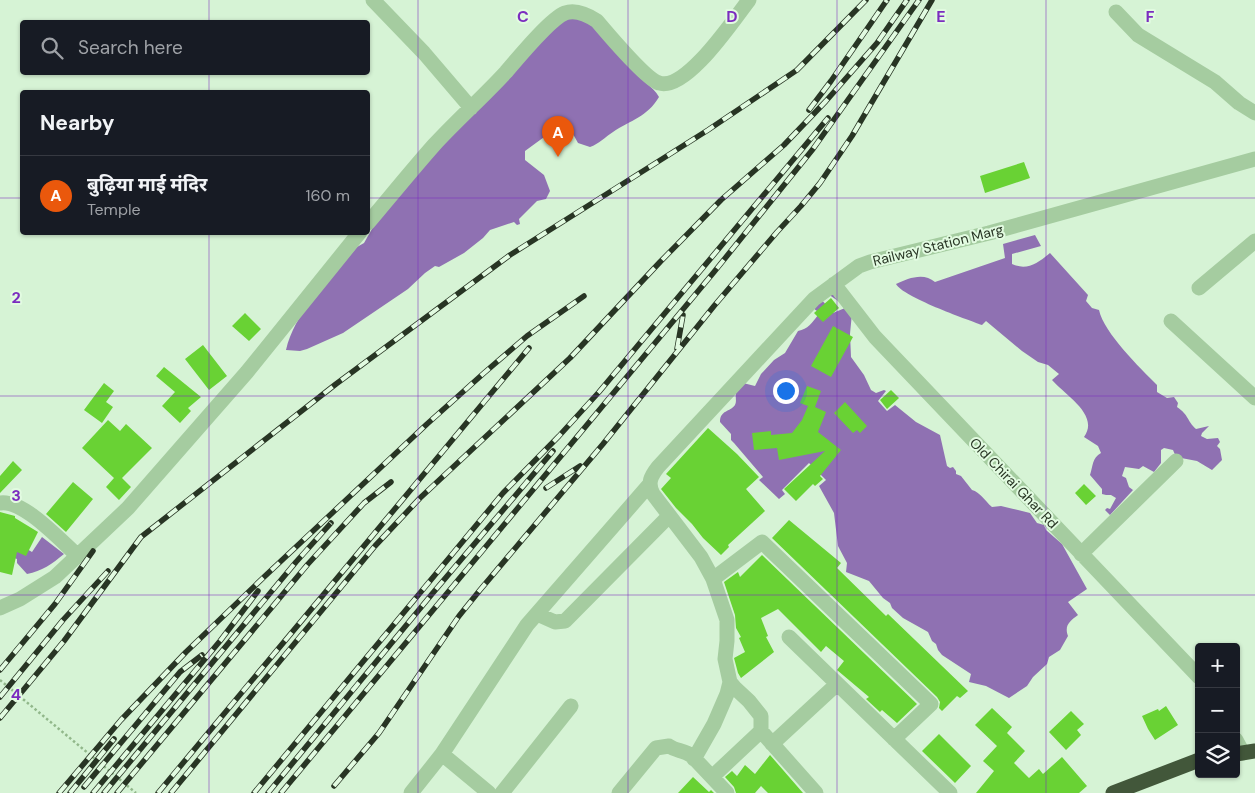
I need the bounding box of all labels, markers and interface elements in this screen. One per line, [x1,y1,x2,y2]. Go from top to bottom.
text: C [517,6,529,27]
text: D [726,6,738,27]
text: E [936,6,946,27]
text: F [1146,6,1155,27]
search box [20,20,370,75]
icon: search [38,34,66,62]
text: Search here [78,35,183,60]
text: Nearby [40,109,114,137]
pin: A [542,116,574,157]
text: बुढ़िया माई मंदिर [87,172,207,197]
text: A [50,185,62,206]
text: 160 m [306,185,350,206]
text: Temple [87,199,141,220]
street label: Railway Station Marg [871,220,1005,270]
text: 2 [11,287,21,308]
your location [773,378,799,404]
street label: Old Chirai Ghar Rd [966,434,1062,532]
text: 3 [11,485,21,506]
map controls [1195,643,1240,778]
button: + [1195,643,1240,688]
text: 4 [11,684,21,705]
button: − [1195,688,1240,733]
button: layers [1195,733,1240,778]

